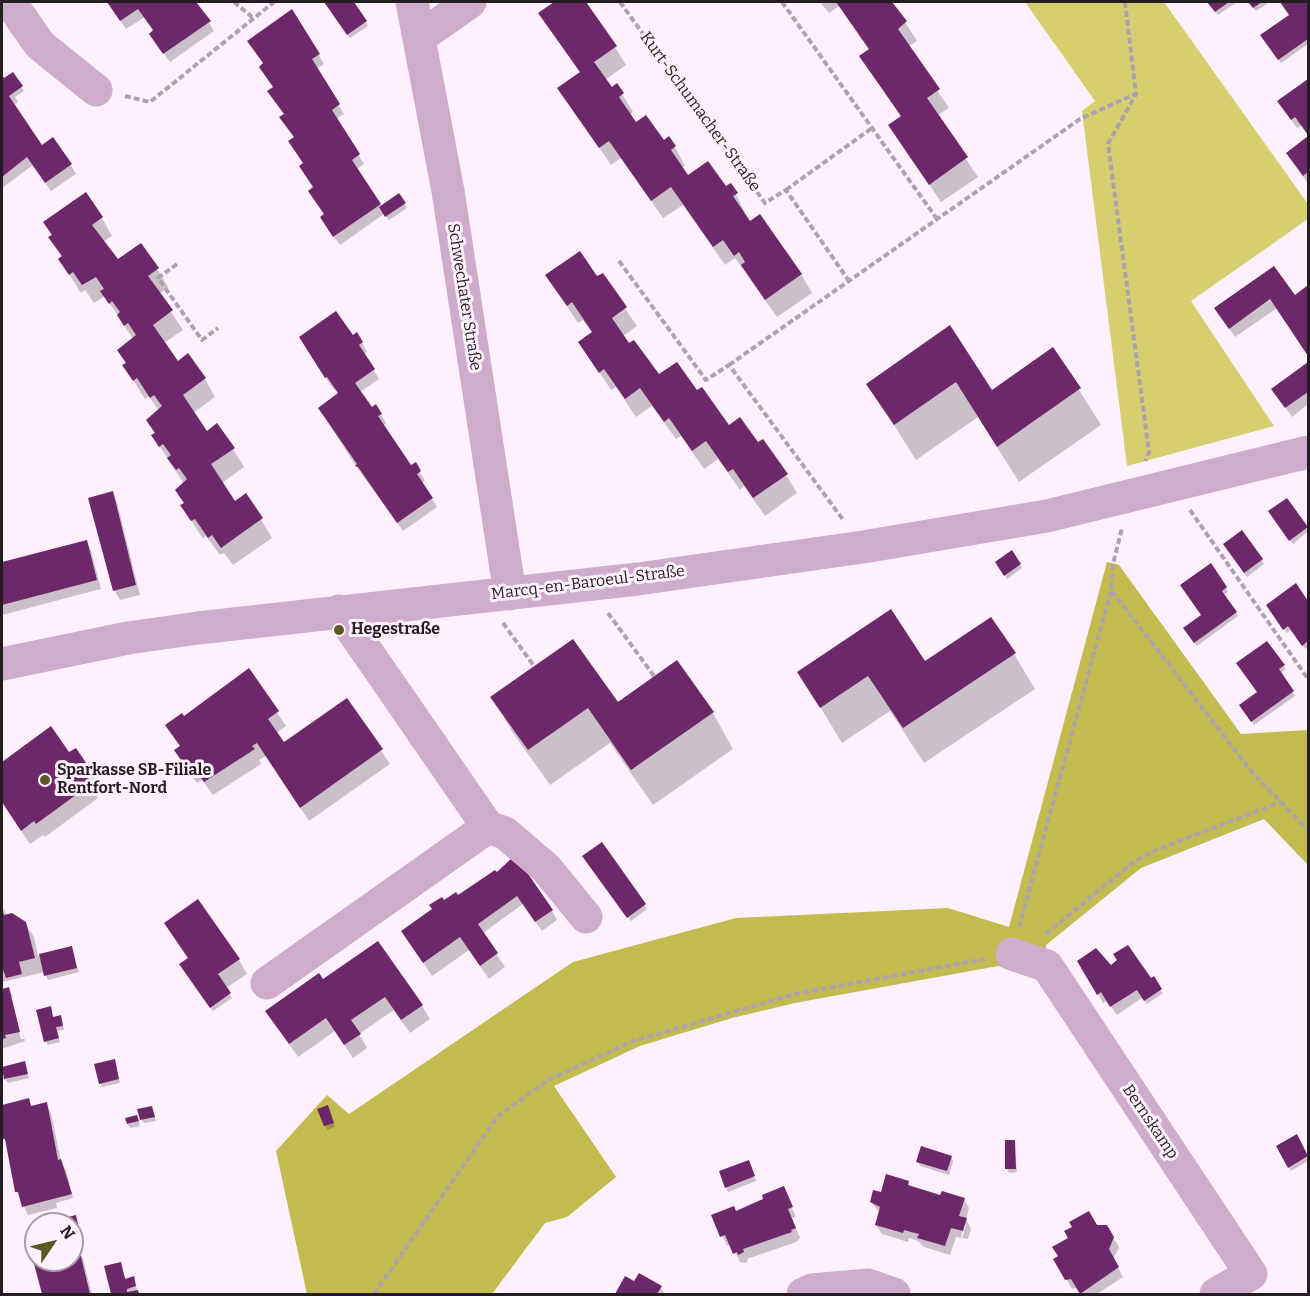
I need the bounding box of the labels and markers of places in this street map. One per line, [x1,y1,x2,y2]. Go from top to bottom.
place label: Hegestraße [351,620,440,640]
marker: Hegestraße [332,623,346,637]
place label: Sparkasse SB-Filiale Rentfort-Nord [57,761,211,799]
marker: Sparkasse SB-Filiale Rentfort-Nord [38,773,52,787]

